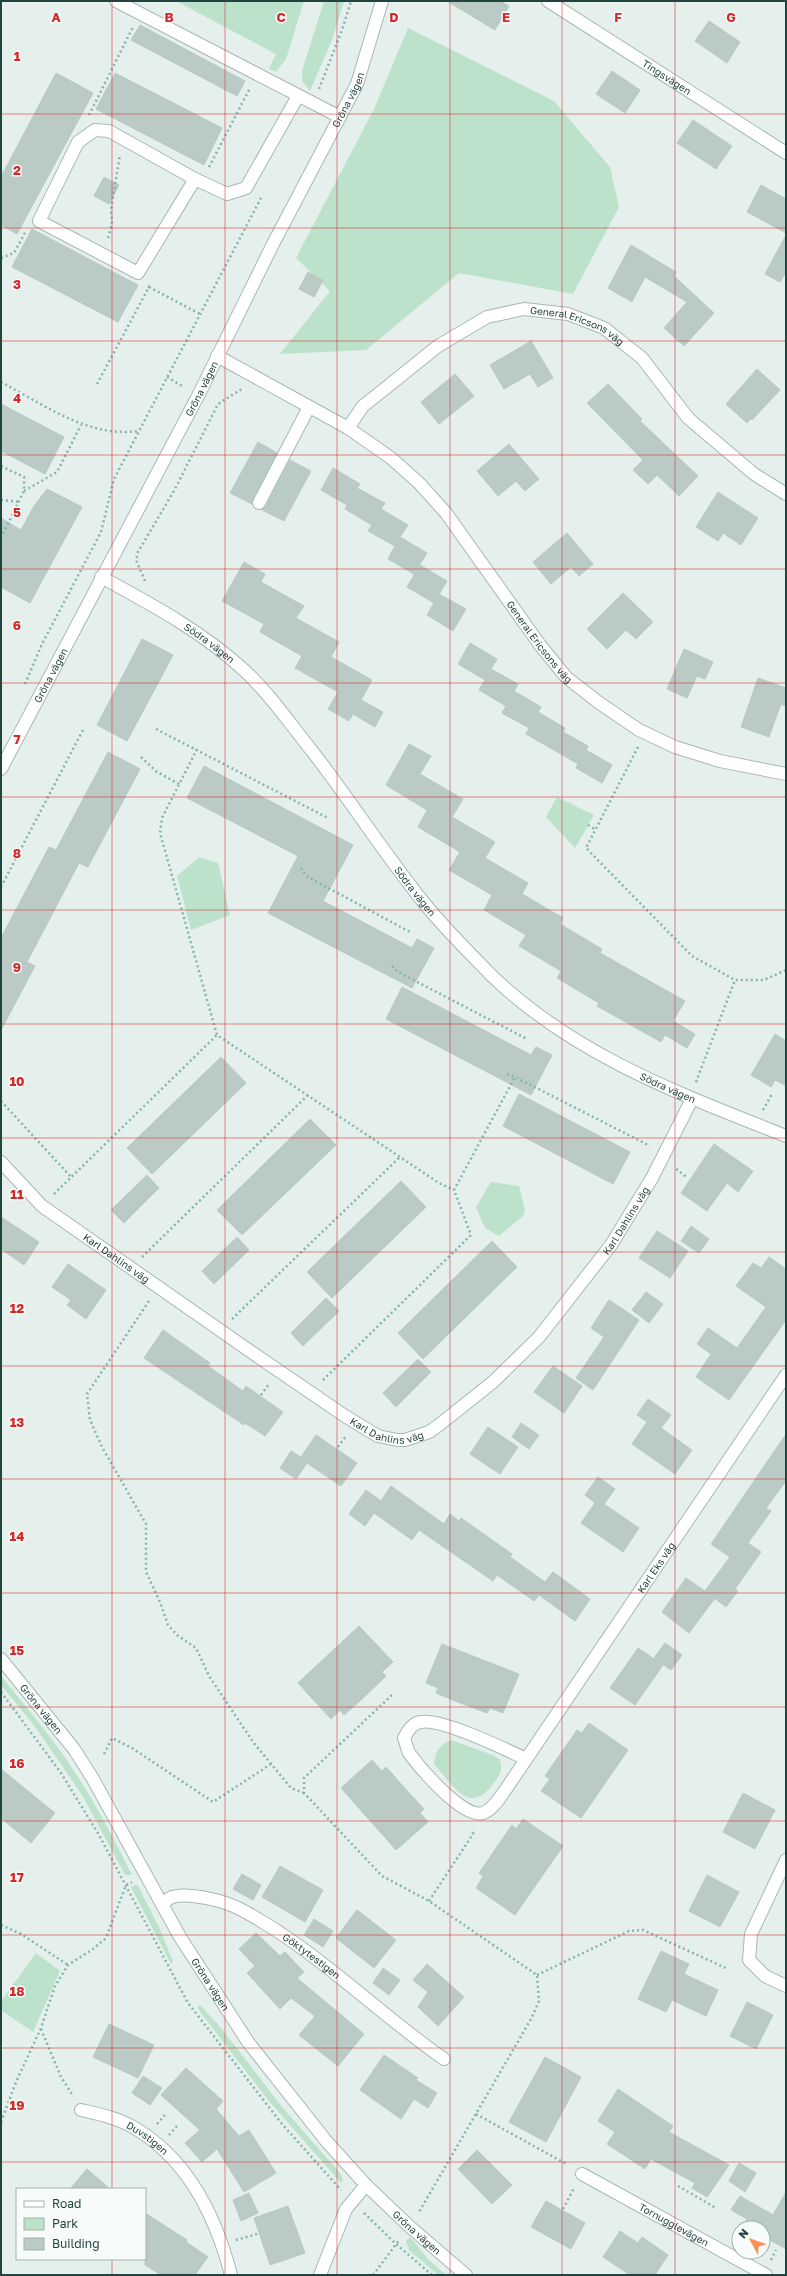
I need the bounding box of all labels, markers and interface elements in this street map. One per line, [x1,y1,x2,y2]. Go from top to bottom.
text: A [51,9,61,25]
text: B [164,9,174,25]
text: C [276,9,286,25]
text: D [389,9,399,25]
text: E [502,9,510,25]
text: F [614,9,622,25]
text: G [726,9,736,25]
text: 1 [14,48,21,64]
street label: Tingsvägen [640,57,694,97]
street label: Gröna vägen [329,71,366,129]
text: 2 [13,162,21,178]
text: 3 [13,276,21,292]
street label: General Ericsons väg [529,304,627,348]
street label: Gröna vägen [182,359,220,418]
text: 4 [13,390,21,406]
text: 5 [13,504,21,520]
street label: General Ericsons väg [504,598,575,686]
text: 6 [13,617,21,633]
street label: Södra vägen [182,620,237,665]
street label: Gröna vägen [31,646,70,705]
text: 7 [13,731,21,747]
text: 8 [13,845,21,861]
street label: Södra vägen [392,864,438,918]
text: 9 [13,959,21,975]
street label: Södra vägen [638,1070,698,1105]
text: 10 [9,1073,25,1089]
street label: Karl Dahlins väg [600,1184,651,1257]
text: 11 [10,1186,24,1202]
street label: Karl Dahlins väg [81,1231,152,1285]
text: 12 [10,1300,24,1316]
text: 13 [10,1414,24,1430]
street label: Karl Dahlins väg [348,1415,425,1446]
text: 14 [10,1528,24,1544]
street label: Karl Eks väg [634,1540,677,1595]
text: 15 [10,1642,24,1658]
street label: Gröna vägen [18,1681,65,1736]
text: 16 [10,1755,24,1771]
text: 17 [10,1869,24,1885]
street label: Göktytestigen [280,1930,343,1981]
street label: Gröna vägen [189,1956,232,2013]
text: 18 [9,1983,25,1999]
text: 19 [10,2097,24,2113]
street label: Duvstigen [125,2119,171,2157]
legend [16,2188,146,2260]
text: Road [52,2196,81,2211]
street label: Tornugglevägen [637,2201,711,2248]
street label: Gröna vägen [390,2208,444,2257]
text: Park [52,2216,78,2231]
north arrow [731,2220,771,2260]
text: N [735,2226,751,2241]
text: Building [52,2236,100,2251]

